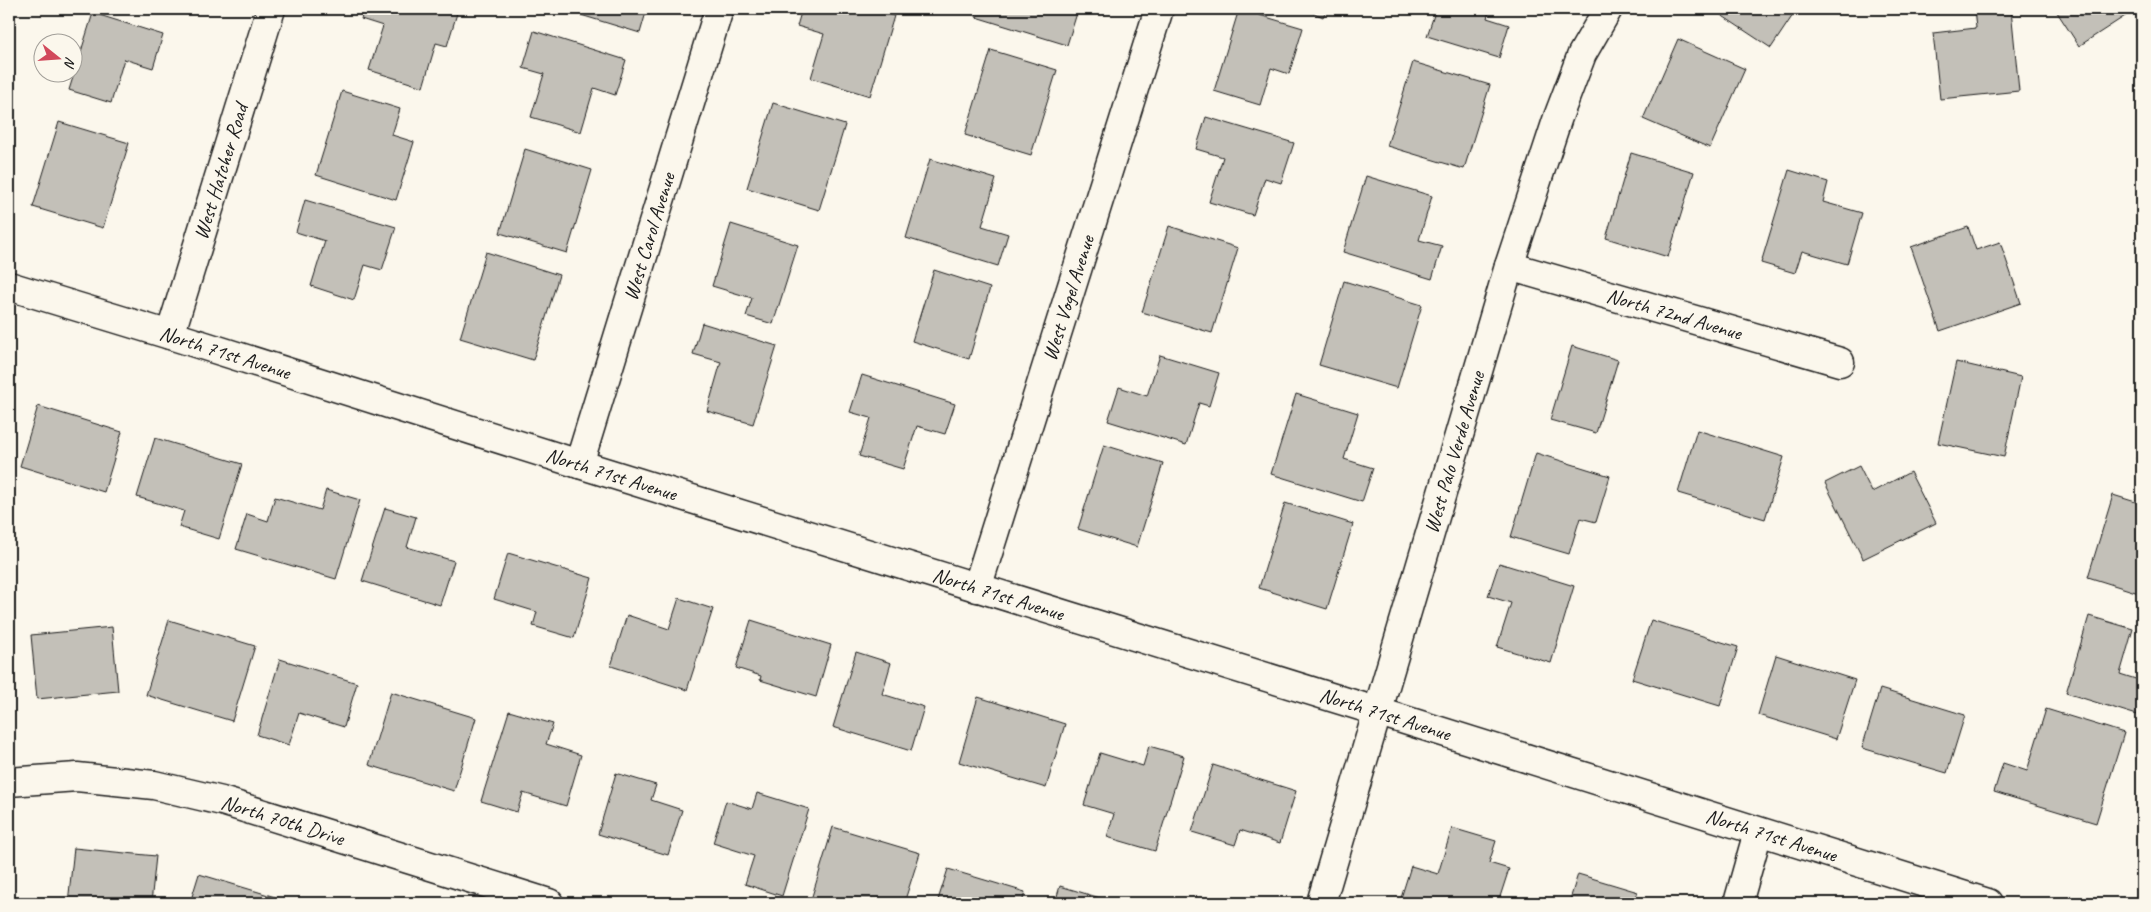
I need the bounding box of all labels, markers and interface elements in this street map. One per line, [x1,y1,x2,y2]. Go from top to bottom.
north arrow [32,32,82,82]
text: N [60,55,79,71]
street label: West Hatcher Road [187,97,255,243]
street label: West Carol Avenue [617,169,681,303]
street label: West Vogel Avenue [1036,231,1100,364]
street label: North 72nd Avenue [1604,282,1746,346]
street label: North 71st Avenue [157,320,295,386]
street label: West Palo Verde Avenue [1418,367,1491,536]
street label: North 71st Avenue [543,441,681,507]
street label: North 71st Avenue [930,561,1068,627]
street label: North 71st Avenue [1316,681,1455,747]
street label: North 70th Drive [218,789,348,852]
street label: North 71st Avenue [1703,802,1841,868]

